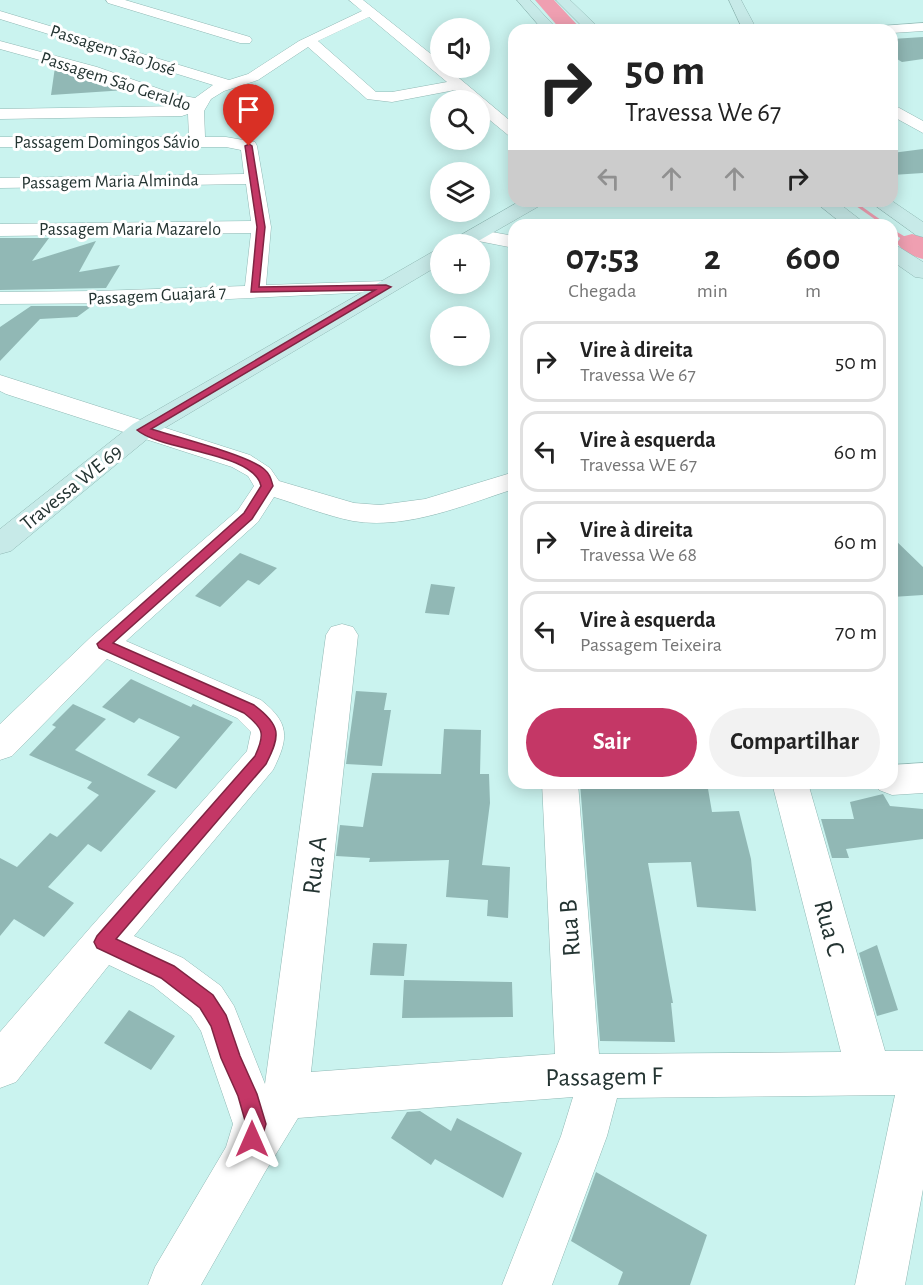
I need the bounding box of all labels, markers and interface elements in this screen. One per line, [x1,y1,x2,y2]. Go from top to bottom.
map controls [430,18,490,366]
button: sound [430,18,490,78]
street label: Passagem São José [48,22,178,80]
icon: right [526,48,604,126]
street label: Passagem São Geraldo [38,49,193,115]
text: 50 m [625,50,705,92]
pin [223,84,274,146]
button: search [430,90,490,150]
icon: arrive [232,93,265,126]
text: Travessa We 67 [625,99,781,126]
street label: Passagem Domingos Sávio [14,134,200,152]
button: layers [430,162,490,222]
icon: left [592,162,625,195]
icon: ahead [655,162,688,195]
icon: ahead [718,162,751,195]
icon: right [781,162,814,195]
street label: Passagem Maria Alminda [21,171,199,193]
street label: Passagem Maria Mazarelo [39,221,221,239]
button: + [430,234,490,294]
text: 07:53 [566,240,639,276]
text: 2 [704,240,721,276]
text: 600 [785,240,840,276]
text: Chegada [568,281,636,301]
text: min [697,281,728,301]
text: m [805,281,821,301]
street label: Passagem Guajará 7 [87,283,227,309]
button: − [430,306,490,366]
text: Vire à direita [580,339,693,361]
icon: right [529,345,562,378]
text: 50 m [835,351,877,373]
text: Travessa We 67 [580,365,696,385]
text: Vire à esquerda [580,429,716,451]
icon: left [529,435,562,468]
street label: Travessa WE 69 [17,440,126,535]
text: 60 m [834,441,877,463]
text: Travessa WE 67 [580,455,697,475]
text: Vire à direita [580,519,693,541]
icon: right [529,525,562,558]
text: 60 m [834,531,877,553]
text: Travessa We 68 [580,545,697,565]
text: Vire à esquerda [580,609,716,631]
icon: left [529,615,562,648]
text: 70 m [835,621,877,643]
text: Passagem Teixeira [580,635,722,655]
button: Sair [526,708,697,777]
button: Compartilhar [709,708,880,777]
street label: Rua A [299,834,331,896]
street label: Rua C [809,897,849,959]
street label: Rua B [555,898,585,957]
street label: Passagem F [545,1063,664,1091]
position arrow [220,1107,284,1171]

